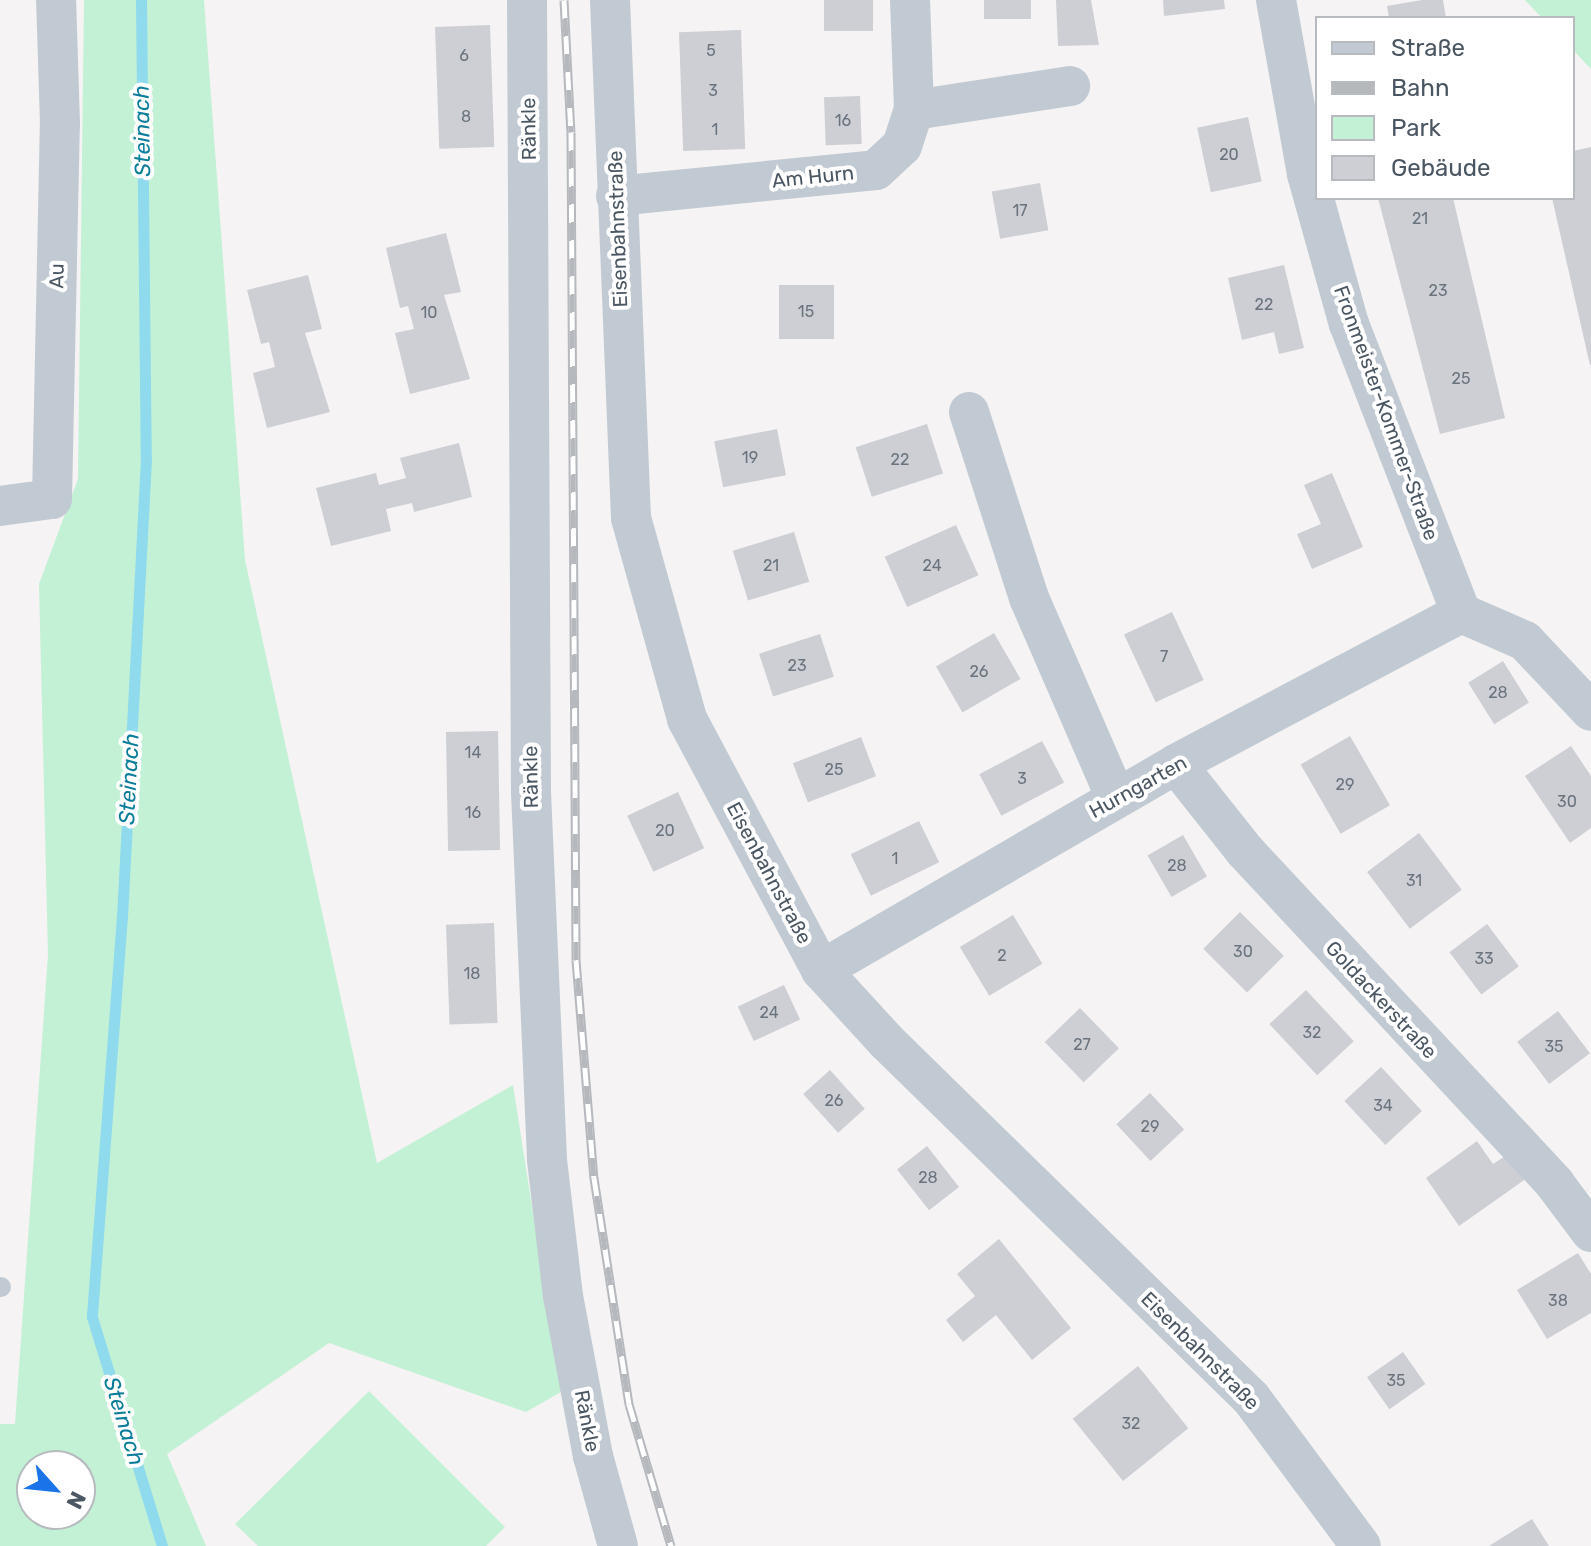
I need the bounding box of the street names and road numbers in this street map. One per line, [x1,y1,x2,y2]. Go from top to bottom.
street label: Ränkle [516,97,542,161]
street label: Eisenbahnstraße [603,150,633,308]
street label: Am Hurn [771,161,855,193]
street label: Au [45,263,69,289]
street label: Fronmeister-Kommer-Straße [1329,282,1443,544]
street label: Ränkle [518,745,544,809]
street label: Hurngarten [1085,750,1191,824]
street label: Eisenbahnstraße [722,798,816,948]
street label: Goldackerstraße [1320,936,1442,1064]
street label: Eisenbahnstraße [1136,1287,1264,1415]
street label: Ränkle [569,1388,605,1454]

